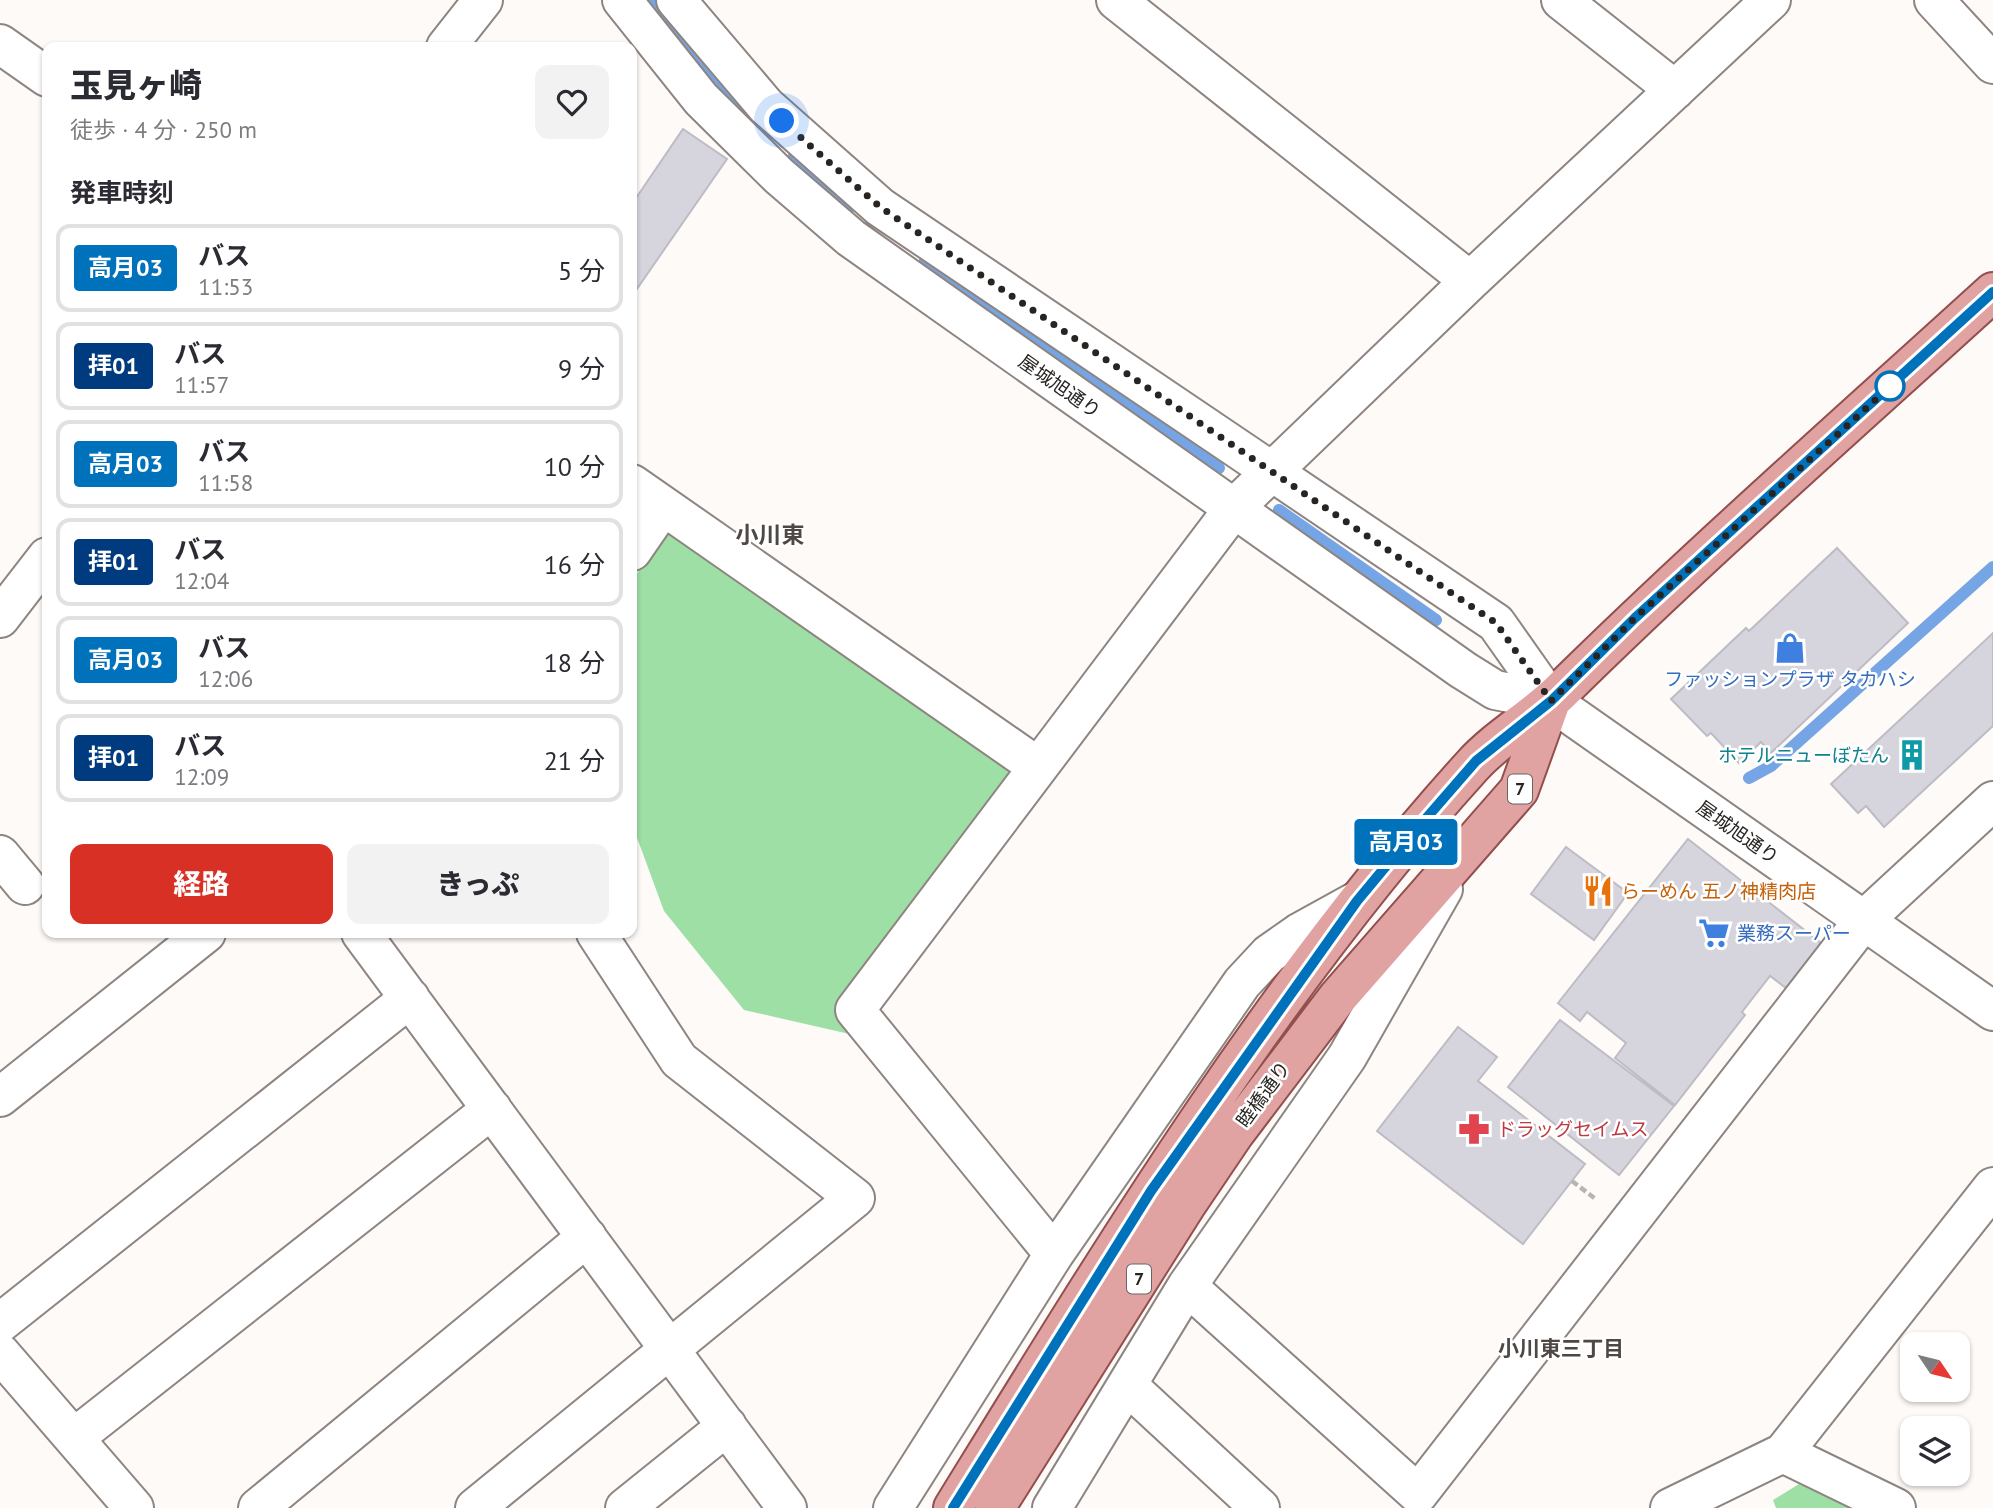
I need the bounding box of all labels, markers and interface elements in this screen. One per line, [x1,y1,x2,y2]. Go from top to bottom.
text: 玉見ヶ崎 [70,63,202,106]
button: heart [535,65,609,139]
your location [764,103,799,138]
text: 徒歩 · 4 分 · 250 m [70,115,257,144]
text: 発車時刻 [70,176,174,209]
text: バス [198,239,250,272]
text: 高月03 [88,252,163,283]
text: 5 分 [558,254,605,287]
text: 11:53 [198,272,253,301]
text: バス [174,337,226,370]
street label: 屋城旭通り [1014,349,1106,423]
text: 拝01 [88,350,139,381]
text: 9 分 [558,352,605,385]
text: 11:57 [174,370,229,399]
unlabelled marker [1875,371,1905,401]
text: バス [198,435,250,468]
text: 高月03 [88,448,163,479]
text: 10 分 [544,450,605,483]
text: 11:58 [198,468,253,497]
district label: 小川東 [736,520,805,549]
text: バス [174,533,226,566]
text: 拝01 [88,546,139,577]
text: 16 分 [544,548,605,581]
text: 12:04 [174,566,229,595]
text: バス [198,631,250,664]
shop icon: ファッションプラザ タカハシ [1773,631,1807,665]
text: 高月03 [88,644,163,675]
text: 18 分 [544,646,605,679]
text: 12:06 [198,664,253,693]
place label: ファッションプラザ タカハシ [1664,667,1916,691]
text: バス [174,729,226,762]
building icon: ホテルニューぼたん [1895,738,1929,772]
text: 拝01 [88,742,139,773]
place label: ホテルニューぼたん [1718,743,1889,767]
text: 21 分 [544,744,605,777]
text: 12:09 [174,762,229,791]
road number: 7 [1508,774,1532,804]
street label: 屋城旭通り [1692,795,1784,869]
line badge: 高月03 [1357,819,1455,865]
text: 高月03 [1368,826,1444,857]
button: 経路 [70,844,333,924]
button: きっぷ [347,844,609,924]
restaurant icon: らーめん 五ノ神精肉店 [1581,874,1615,908]
place label: らーめん 五ノ神精肉店 [1621,879,1816,903]
supermarket icon: 業務スーパー [1697,916,1731,950]
place label: 業務スーパー [1737,921,1851,945]
street label: 睦橋通り [1231,1056,1295,1132]
pharmacy icon: ドラッグセイムス [1457,1112,1491,1146]
place label: ドラッグセイムス [1497,1117,1649,1141]
road number: 7 [1127,1264,1151,1294]
north arrow [1900,1332,1970,1402]
map controls [1900,1332,1970,1486]
district label: 小川東三丁目 [1498,1335,1624,1362]
button: layers [1900,1416,1970,1486]

